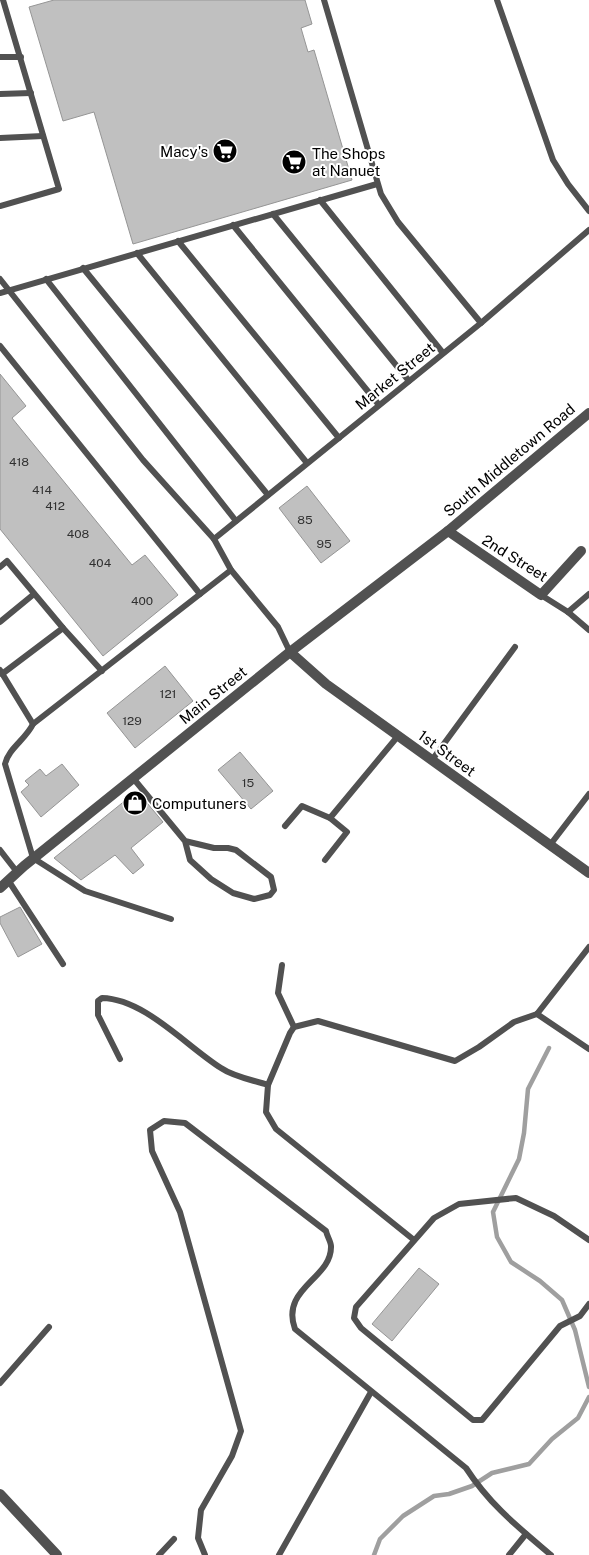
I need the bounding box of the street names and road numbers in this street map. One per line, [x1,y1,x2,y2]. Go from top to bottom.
street label: Market Street [352,339,438,413]
street label: South Middletown Road [440,400,578,520]
street label: 2nd Street [479,531,551,585]
street label: Main Street [176,663,250,727]
street label: 1st Street [415,726,479,780]

